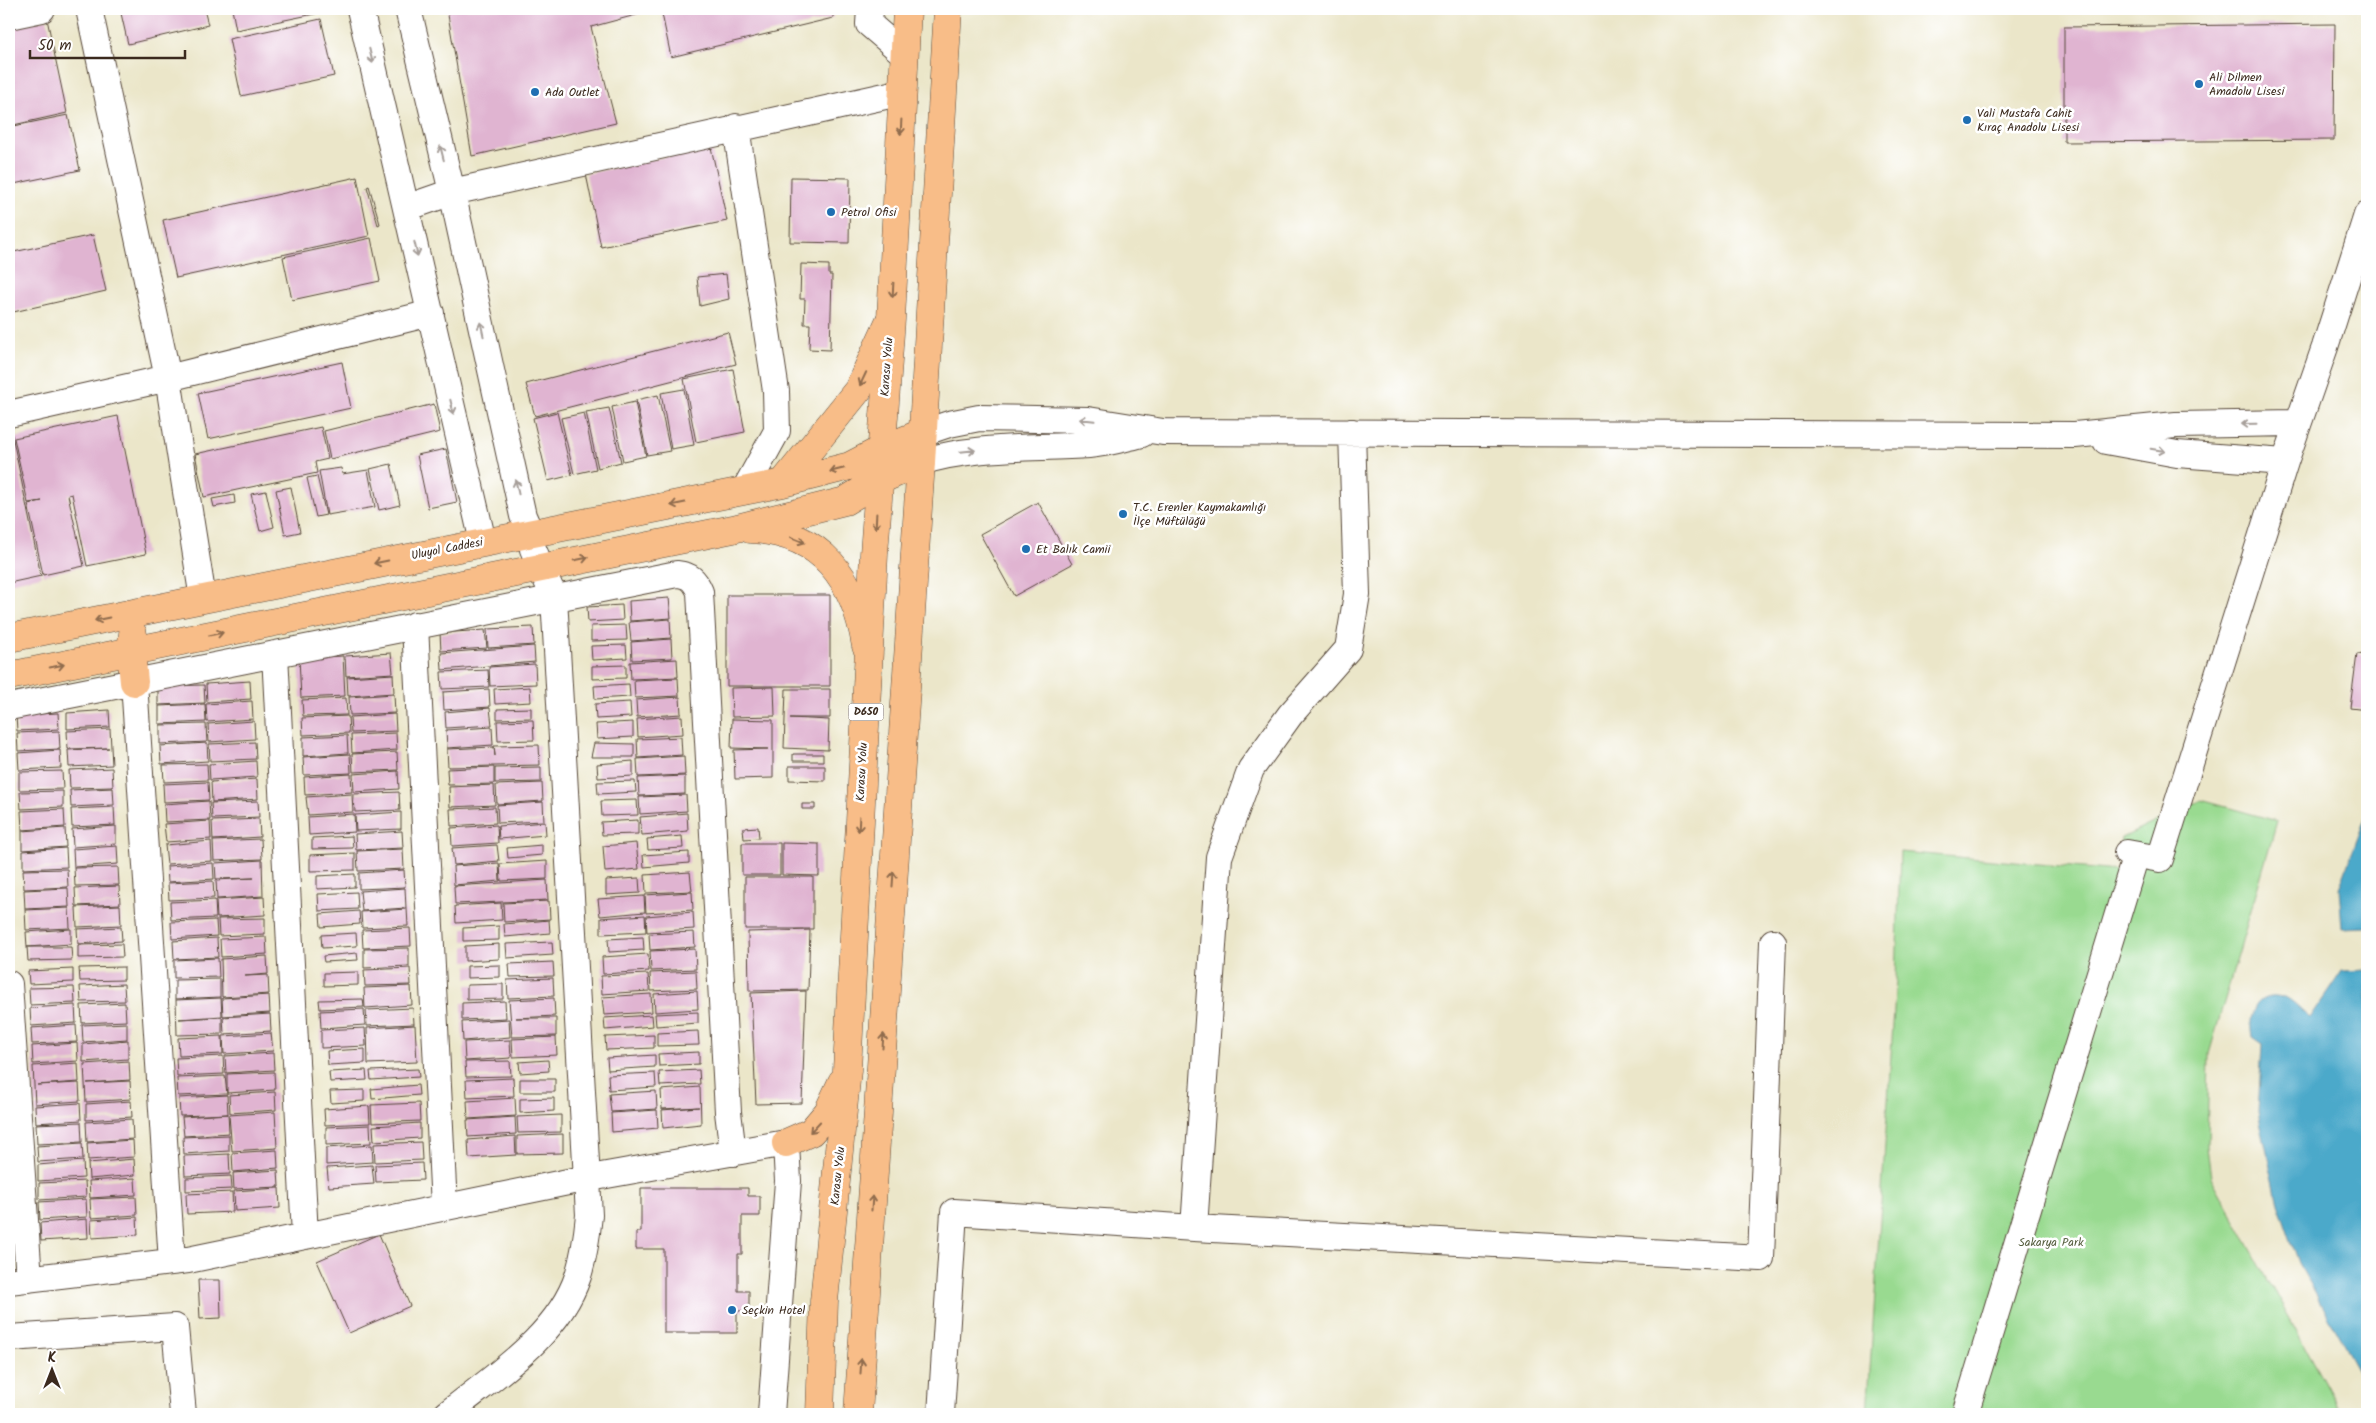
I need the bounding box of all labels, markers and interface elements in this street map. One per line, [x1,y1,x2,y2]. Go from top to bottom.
scale bar [30,28,185,60]
text: 50 m [38,34,72,58]
one-way arrow [367,48,376,64]
place label: Ali Dilmen Amadolu Lisesi [2209,68,2285,101]
marker: Ali Dilmen Amadolu Lisesi [2193,78,2205,90]
place label: Ada Outlet [545,83,600,102]
marker: Ada Outlet [529,86,541,98]
place label: Vali Mustafa Cahit Kıraç Anadolu Lisesi [1977,104,2080,137]
marker: Vali Mustafa Cahit Kıraç Anadolu Lisesi [1961,114,1973,126]
one-way arrow [896,119,905,135]
one-way arrow [437,146,446,162]
place label: Petrol Ofisi [841,203,898,222]
marker: Petrol Ofisi [825,206,837,218]
one-way arrow [412,240,421,256]
one-way arrow [888,281,897,297]
one-way arrow [477,321,486,337]
street label: Karasu Yolu [875,337,899,397]
one-way arrow [858,371,867,386]
one-way arrow [448,399,457,415]
one-way arrow [1079,415,1095,425]
one-way arrow [2242,419,2258,429]
one-way arrow [2150,446,2166,456]
one-way arrow [960,447,976,456]
one-way arrow [829,466,845,475]
one-way arrow [512,480,521,496]
place label: T.C. Erenler Kaymakamlığı İlçe Müftülüğü [1133,498,1266,531]
one-way arrow [671,500,687,509]
marker: T.C. Erenler Kaymakamlığı İlçe Müftülüğü [1117,508,1129,520]
one-way arrow [871,513,880,529]
street label: Uluyol Caddesi [409,533,486,565]
one-way arrow [790,536,805,545]
place label: Et Balık Camii [1036,540,1111,559]
marker: Et Balık Camii [1020,543,1032,555]
one-way arrow [572,554,588,564]
one-way arrow [374,558,390,568]
one-way arrow [95,615,111,625]
one-way arrow [207,629,223,638]
one-way arrow [48,661,64,671]
road number: D650 [848,704,884,720]
street label: Karasu Yolu [851,742,873,802]
one-way arrow [855,815,864,831]
one-way arrow [889,871,898,887]
one-way arrow [878,1034,887,1050]
one-way arrow [809,1120,821,1133]
street label: Karasu Yolu [825,1145,851,1206]
one-way arrow [867,1196,876,1212]
park label: Sakarya Park [2018,1233,2084,1252]
place label: Seçkin Hotel [742,1301,805,1320]
marker: Seçkin Hotel [726,1304,738,1316]
north arrow [28,1346,78,1396]
text: K [48,1347,57,1369]
one-way arrow [857,1358,866,1374]

